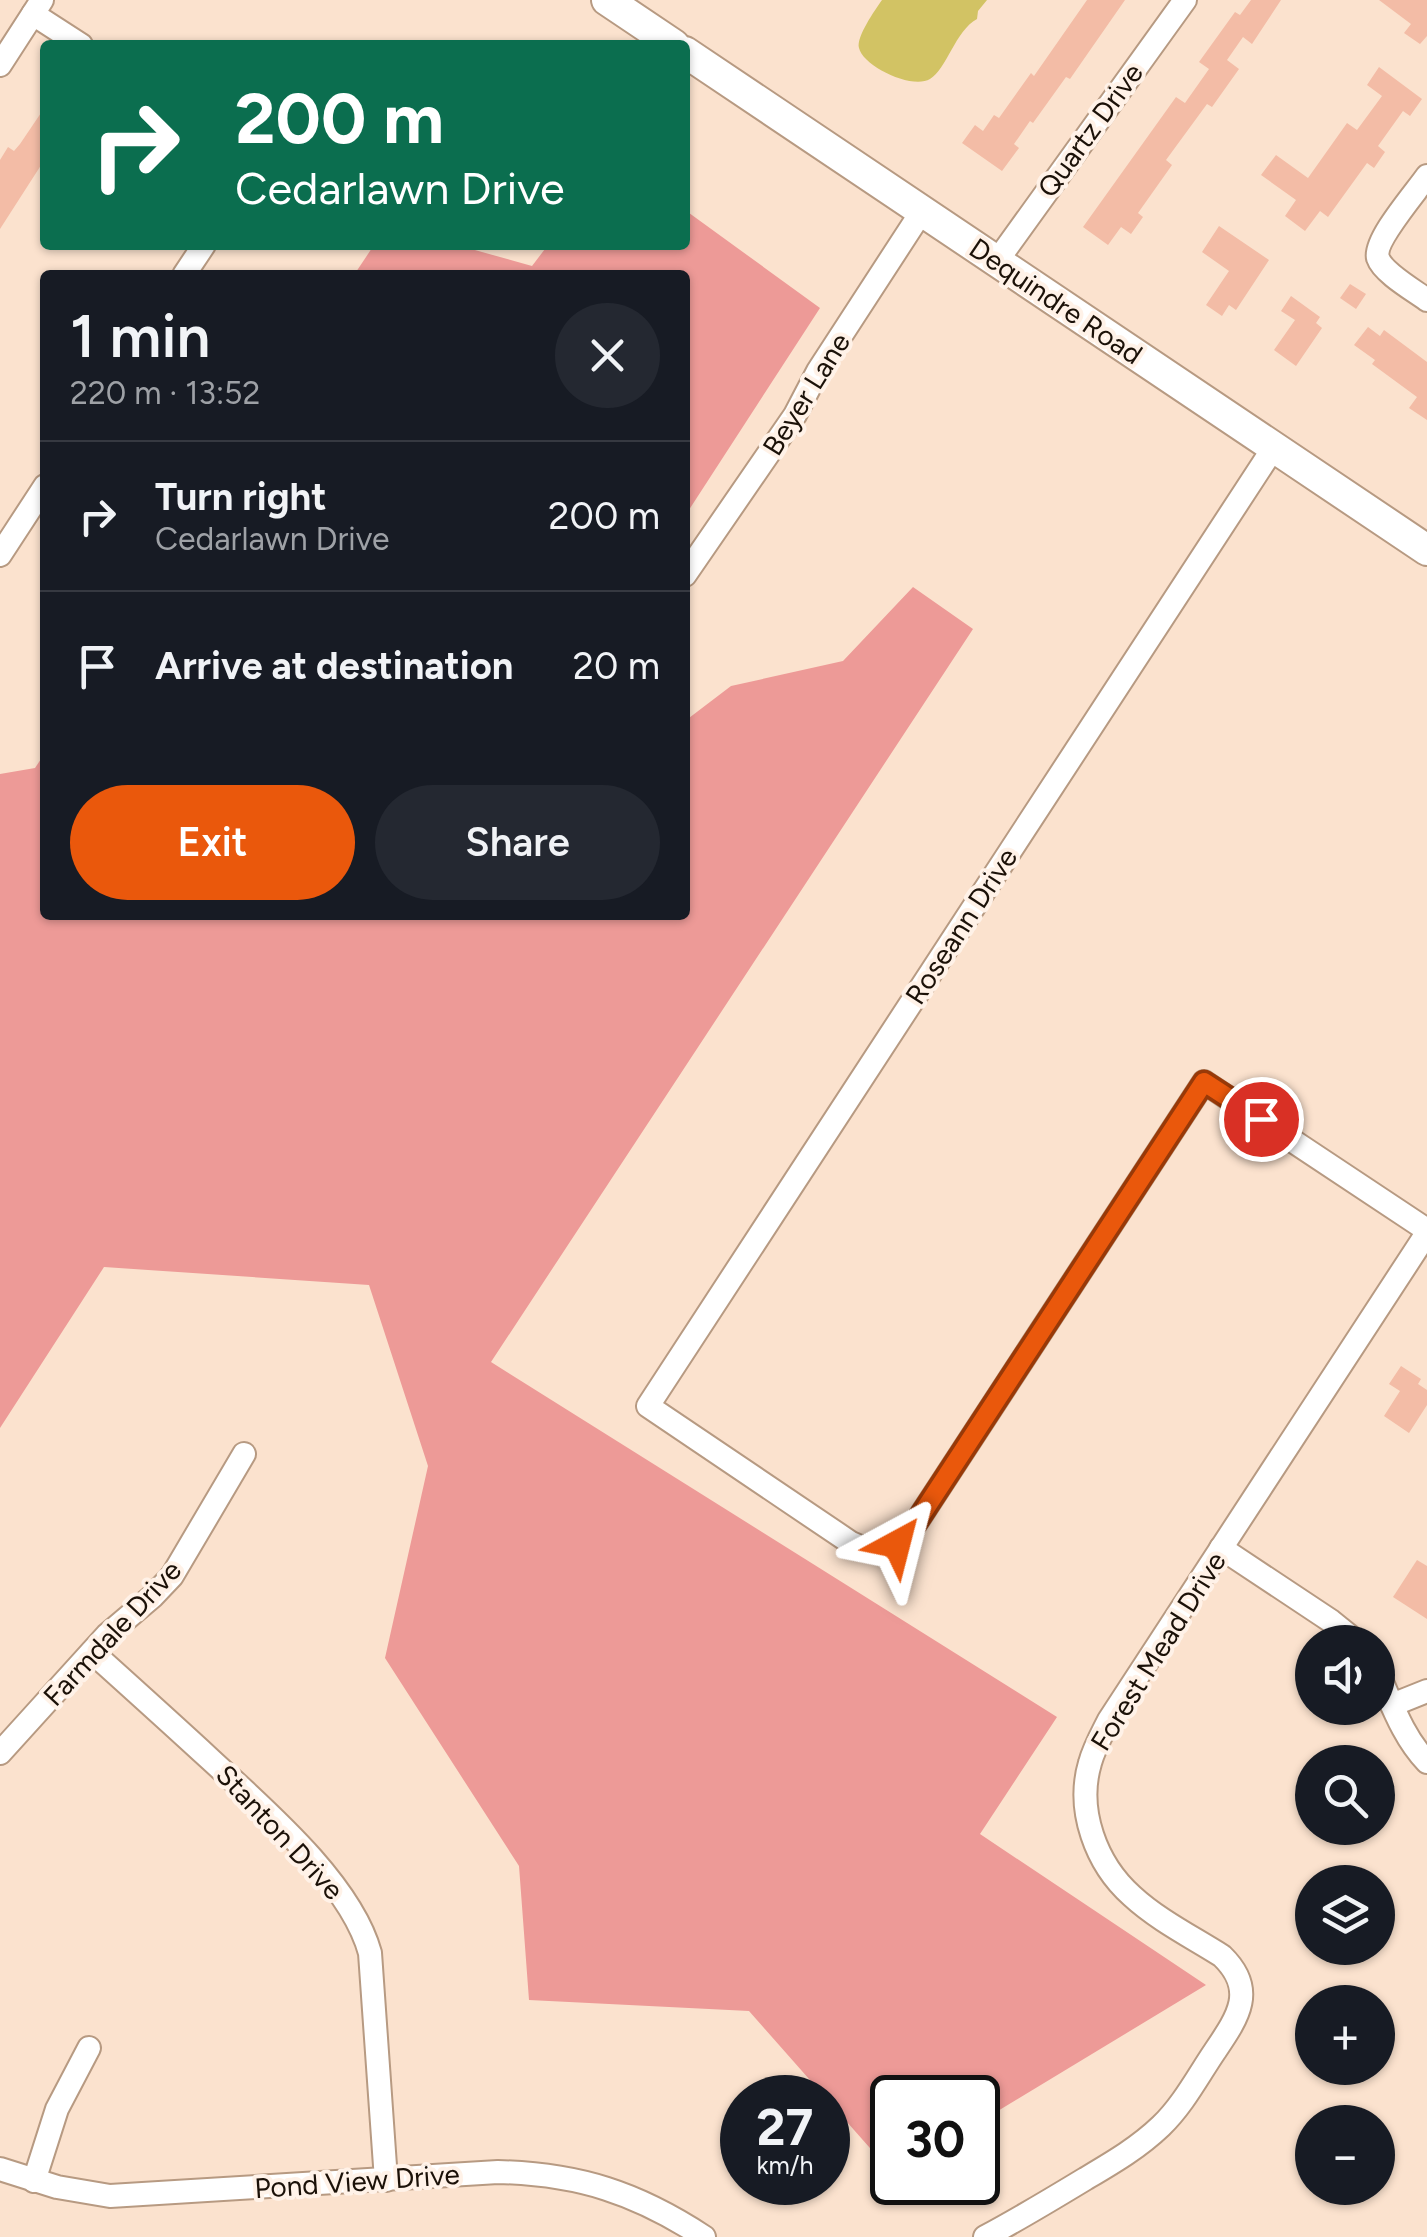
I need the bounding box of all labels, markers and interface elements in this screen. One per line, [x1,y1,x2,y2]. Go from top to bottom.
street label: Quartz Drive [1030,56,1150,204]
text: 200 m [235,76,444,161]
icon: right [70,80,200,210]
text: Cedarlawn Drive [235,161,565,215]
street label: Dequindre Road [963,231,1149,371]
text: 1 min [70,300,210,372]
button: close [555,303,660,408]
street label: Beyer Lane [755,327,857,461]
text: 220 m · 13:52 [70,374,260,412]
text: Turn right [155,474,327,520]
icon: right [70,489,125,544]
text: 200 m [548,493,660,539]
text: Cedarlawn Drive [155,520,389,558]
icon: arrive [70,639,125,694]
text: Arrive at destination [155,643,513,689]
text: 20 m [573,643,660,689]
button: Exit [70,785,355,900]
button: Share [375,785,660,900]
street label: Roseann Drive [898,842,1024,1010]
pin [1219,1077,1304,1162]
icon: arrive [1234,1092,1289,1147]
position arrow [845,1492,949,1596]
street label: Forest Mead Drive [1083,1545,1233,1757]
street label: Farmdale Drive [36,1553,188,1713]
map controls [1295,1625,1395,2205]
button: sound [1295,1625,1395,1725]
button: search [1295,1745,1395,1845]
street label: Stanton Drive [209,1758,351,1906]
button: layers [1295,1865,1395,1965]
button: + [1295,1985,1395,2085]
speed limit sign: 30 [870,2075,1000,2205]
text: 27 [757,2097,813,2158]
button: − [1295,2105,1395,2205]
text: km/h [756,2150,814,2180]
street label: Pond View Drive [253,2157,461,2205]

